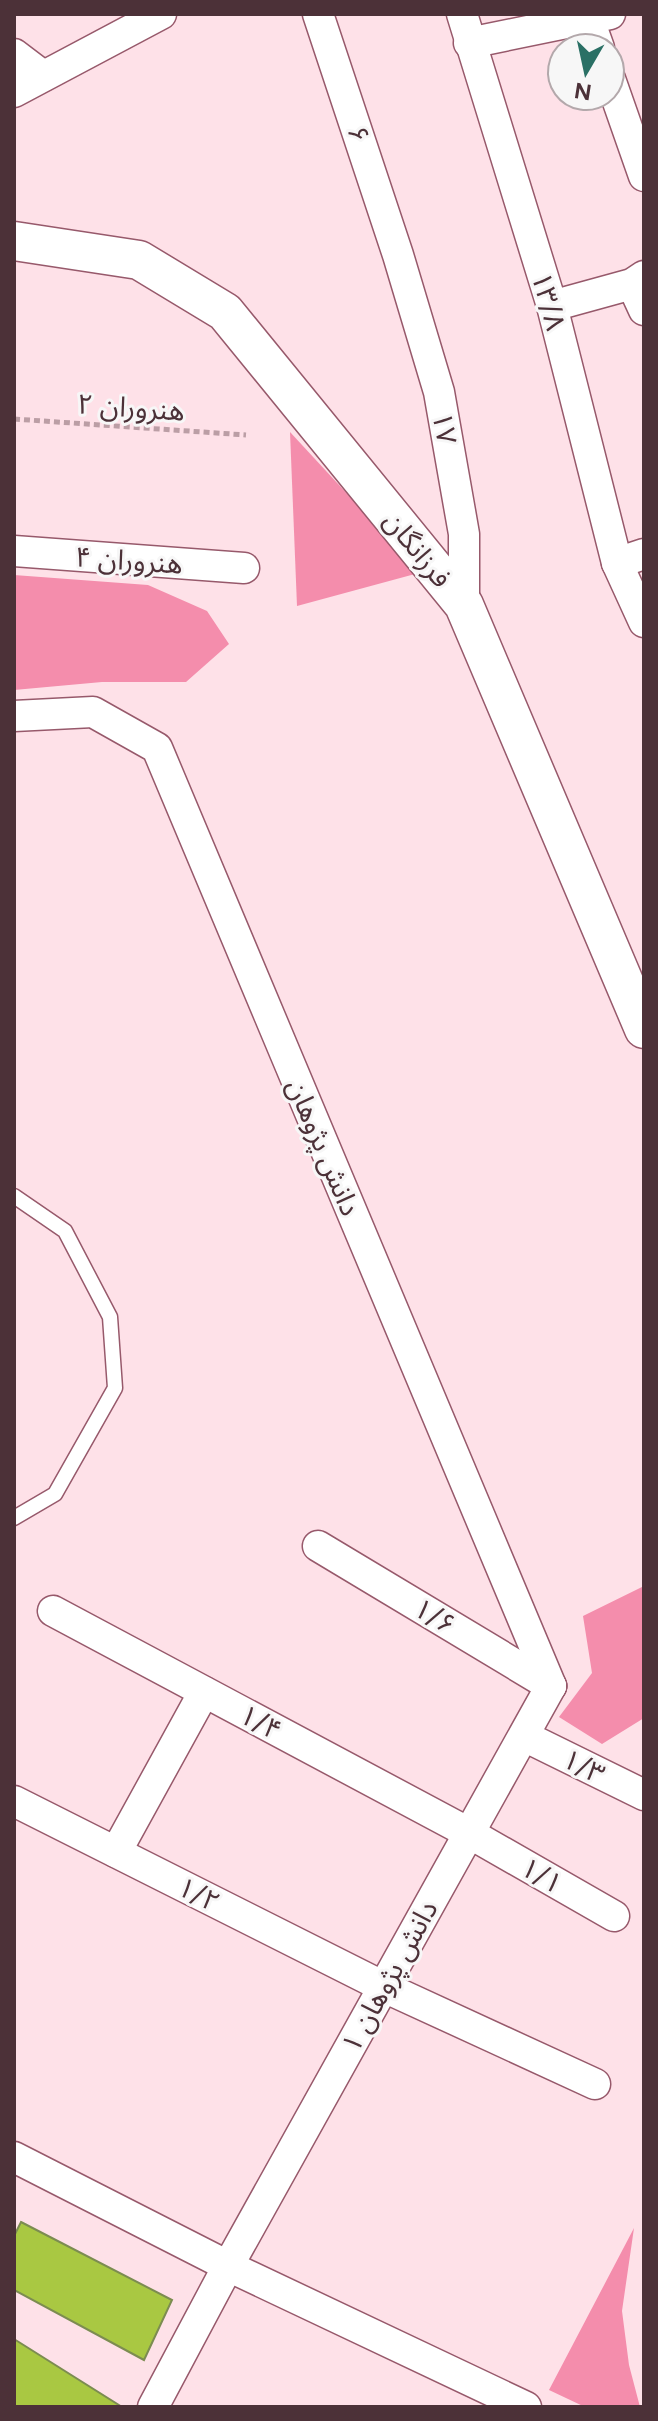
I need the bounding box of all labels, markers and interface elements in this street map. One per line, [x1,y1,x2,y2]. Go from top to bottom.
north arrow [546,32,626,112]
text: N [572,77,593,106]
street label: ۶ [340,121,378,147]
street label: ۱۳/۸ [525,268,573,334]
street label: هنروران ۲ [76,386,186,428]
street label: ۱۷ [425,409,465,447]
street label: فرزانگان [377,504,459,594]
street label: هنروران ۴ [74,539,184,581]
street label: دانش پژوهان [279,1073,368,1221]
street label: ۱/۶ [408,1590,462,1642]
street label: ۱/۴ [234,1697,288,1747]
street label: ۱/۳ [557,1741,611,1791]
street label: ۱/۱ [515,1850,569,1900]
street label: ۱/۲ [172,1869,226,1919]
street label: دانش پژوهان ۱ [333,1894,446,2058]

